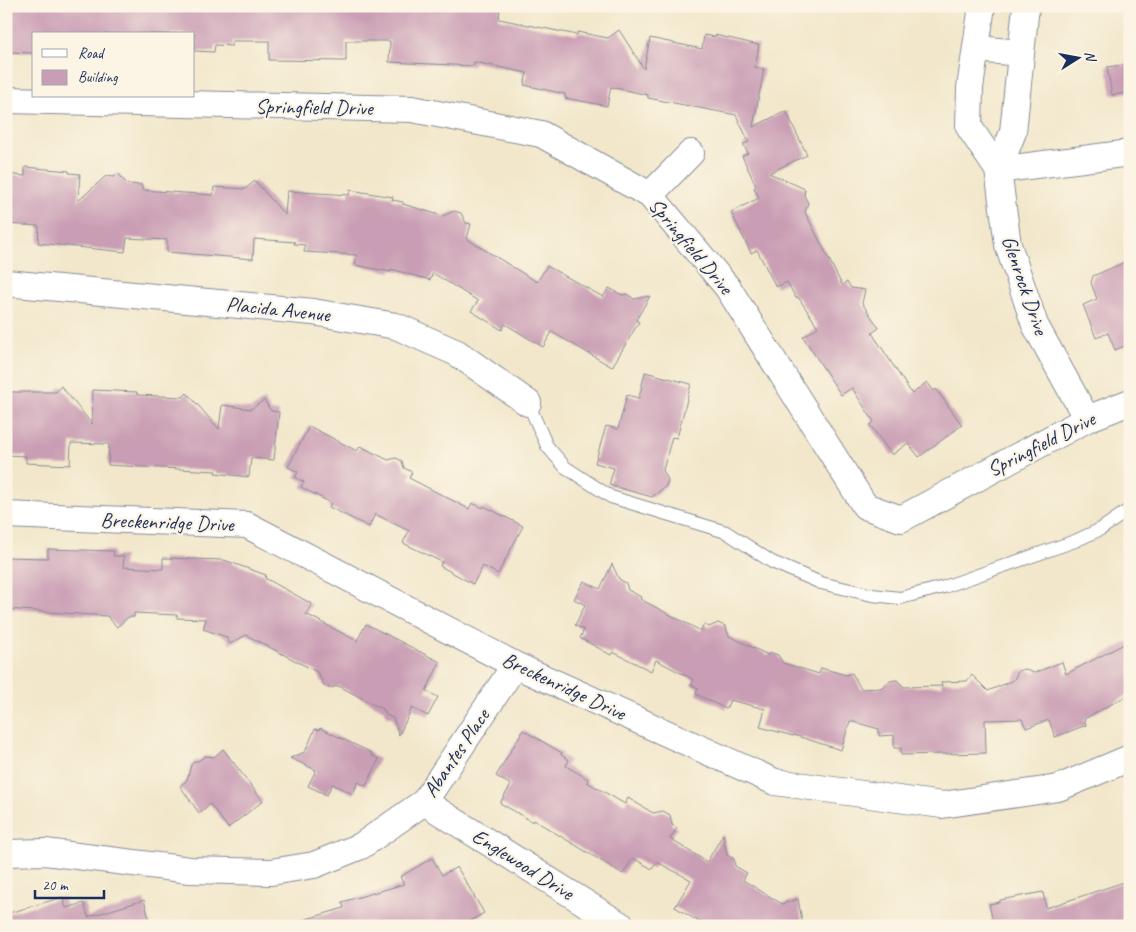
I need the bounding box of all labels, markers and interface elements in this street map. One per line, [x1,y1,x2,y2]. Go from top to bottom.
legend [32,32,195,98]
north arrow [1054,32,1104,82]
text: Road [78,44,105,63]
text: N [1081,50,1100,64]
text: Building [78,68,118,87]
street label: Springfield Drive [255,93,375,121]
street label: Springfield Drive [643,193,740,301]
street label: Glenrock Drive [996,232,1055,340]
street label: Placida Avenue [225,291,332,327]
street label: Springfield Drive [983,405,1101,482]
street label: Breckenridge Drive [100,507,235,537]
street label: Breckenridge Drive [498,646,631,726]
street label: Abantes Place [417,702,496,802]
street label: Englewood Drive [467,822,580,906]
scale bar [35,867,104,899]
text: 20 m [42,876,69,895]

